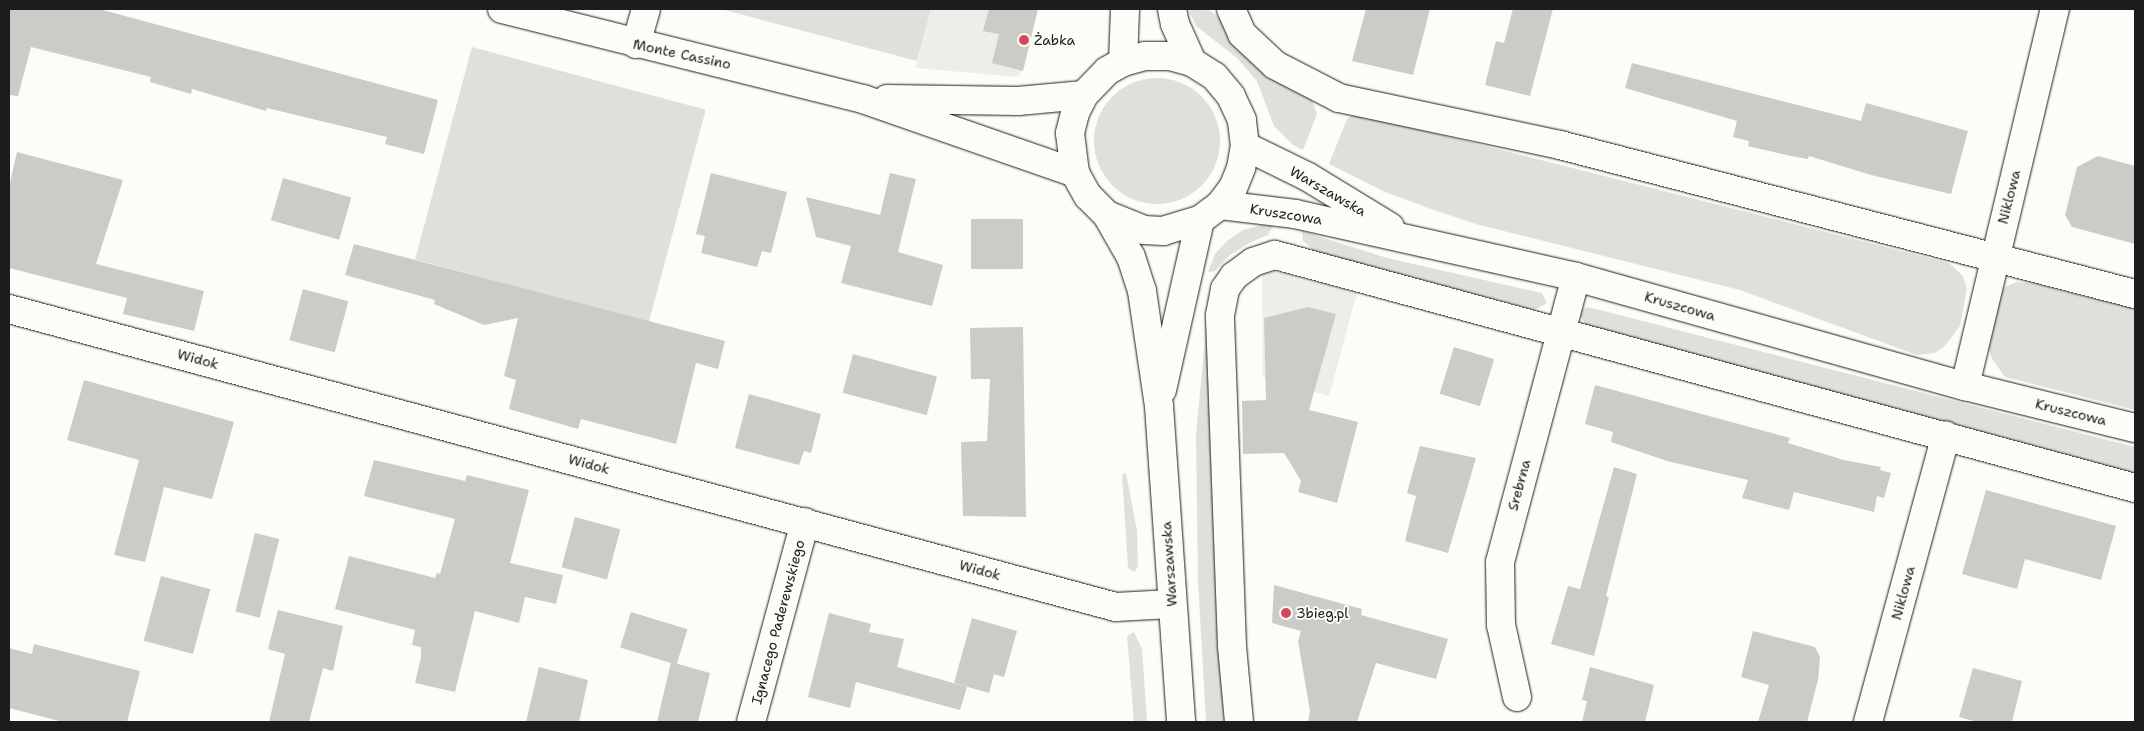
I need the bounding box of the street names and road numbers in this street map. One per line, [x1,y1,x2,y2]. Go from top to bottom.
street label: Monte Cassino [631,35,733,73]
street label: Warszawska [1287,162,1369,220]
street label: Niklowa [1994,168,2024,226]
street label: Kruszcowa [1249,200,1323,228]
street label: Kruszcowa [1643,288,1717,324]
street label: Widok [175,345,221,373]
street label: Kruszcowa [2034,395,2108,429]
street label: Widok [566,450,612,478]
street label: Srebrna [1504,458,1534,512]
street label: Warszawska [1158,521,1180,607]
street label: Ignacego Paderewskiego [748,538,808,706]
street label: Widok [957,556,1003,584]
street label: Niklowa [1888,564,1918,622]

